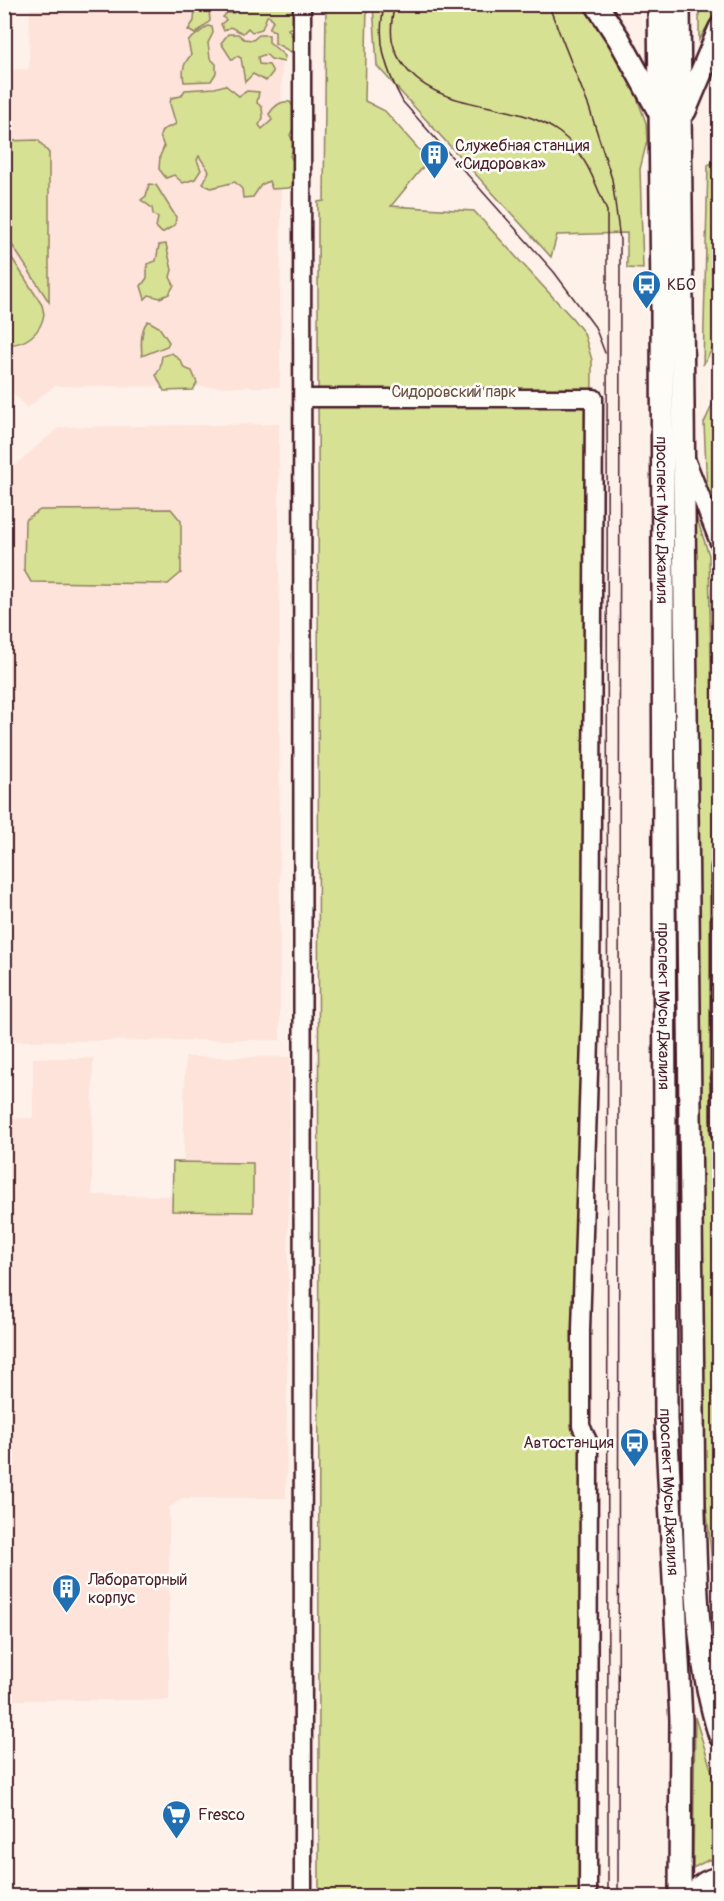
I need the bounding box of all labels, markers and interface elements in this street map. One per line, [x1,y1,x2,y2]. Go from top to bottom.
place label: Служебная станция «Сидоровка» [455,136,590,174]
building icon: Служебная станция «Сидоровка» [418,138,450,180]
bus stop icon: КБО [630,268,662,310]
place label: КБО [667,275,696,295]
park label: Сидоровский парк [391,382,517,402]
street label: проспект Мусы Джалиля [651,436,672,604]
street label: проспект Мусы Джалиля [653,922,674,1090]
street label: проспект Мусы Джалиля [655,1408,683,1576]
bus stop icon: Автостанция [619,1426,651,1468]
place label: Автостанция [523,1433,614,1453]
place label: Лабораторный корпус [87,1570,187,1608]
building icon: Лабораторный корпус [51,1572,83,1614]
supermarket icon: Fresco [161,1798,193,1840]
place label: Fresco [198,1805,245,1825]

